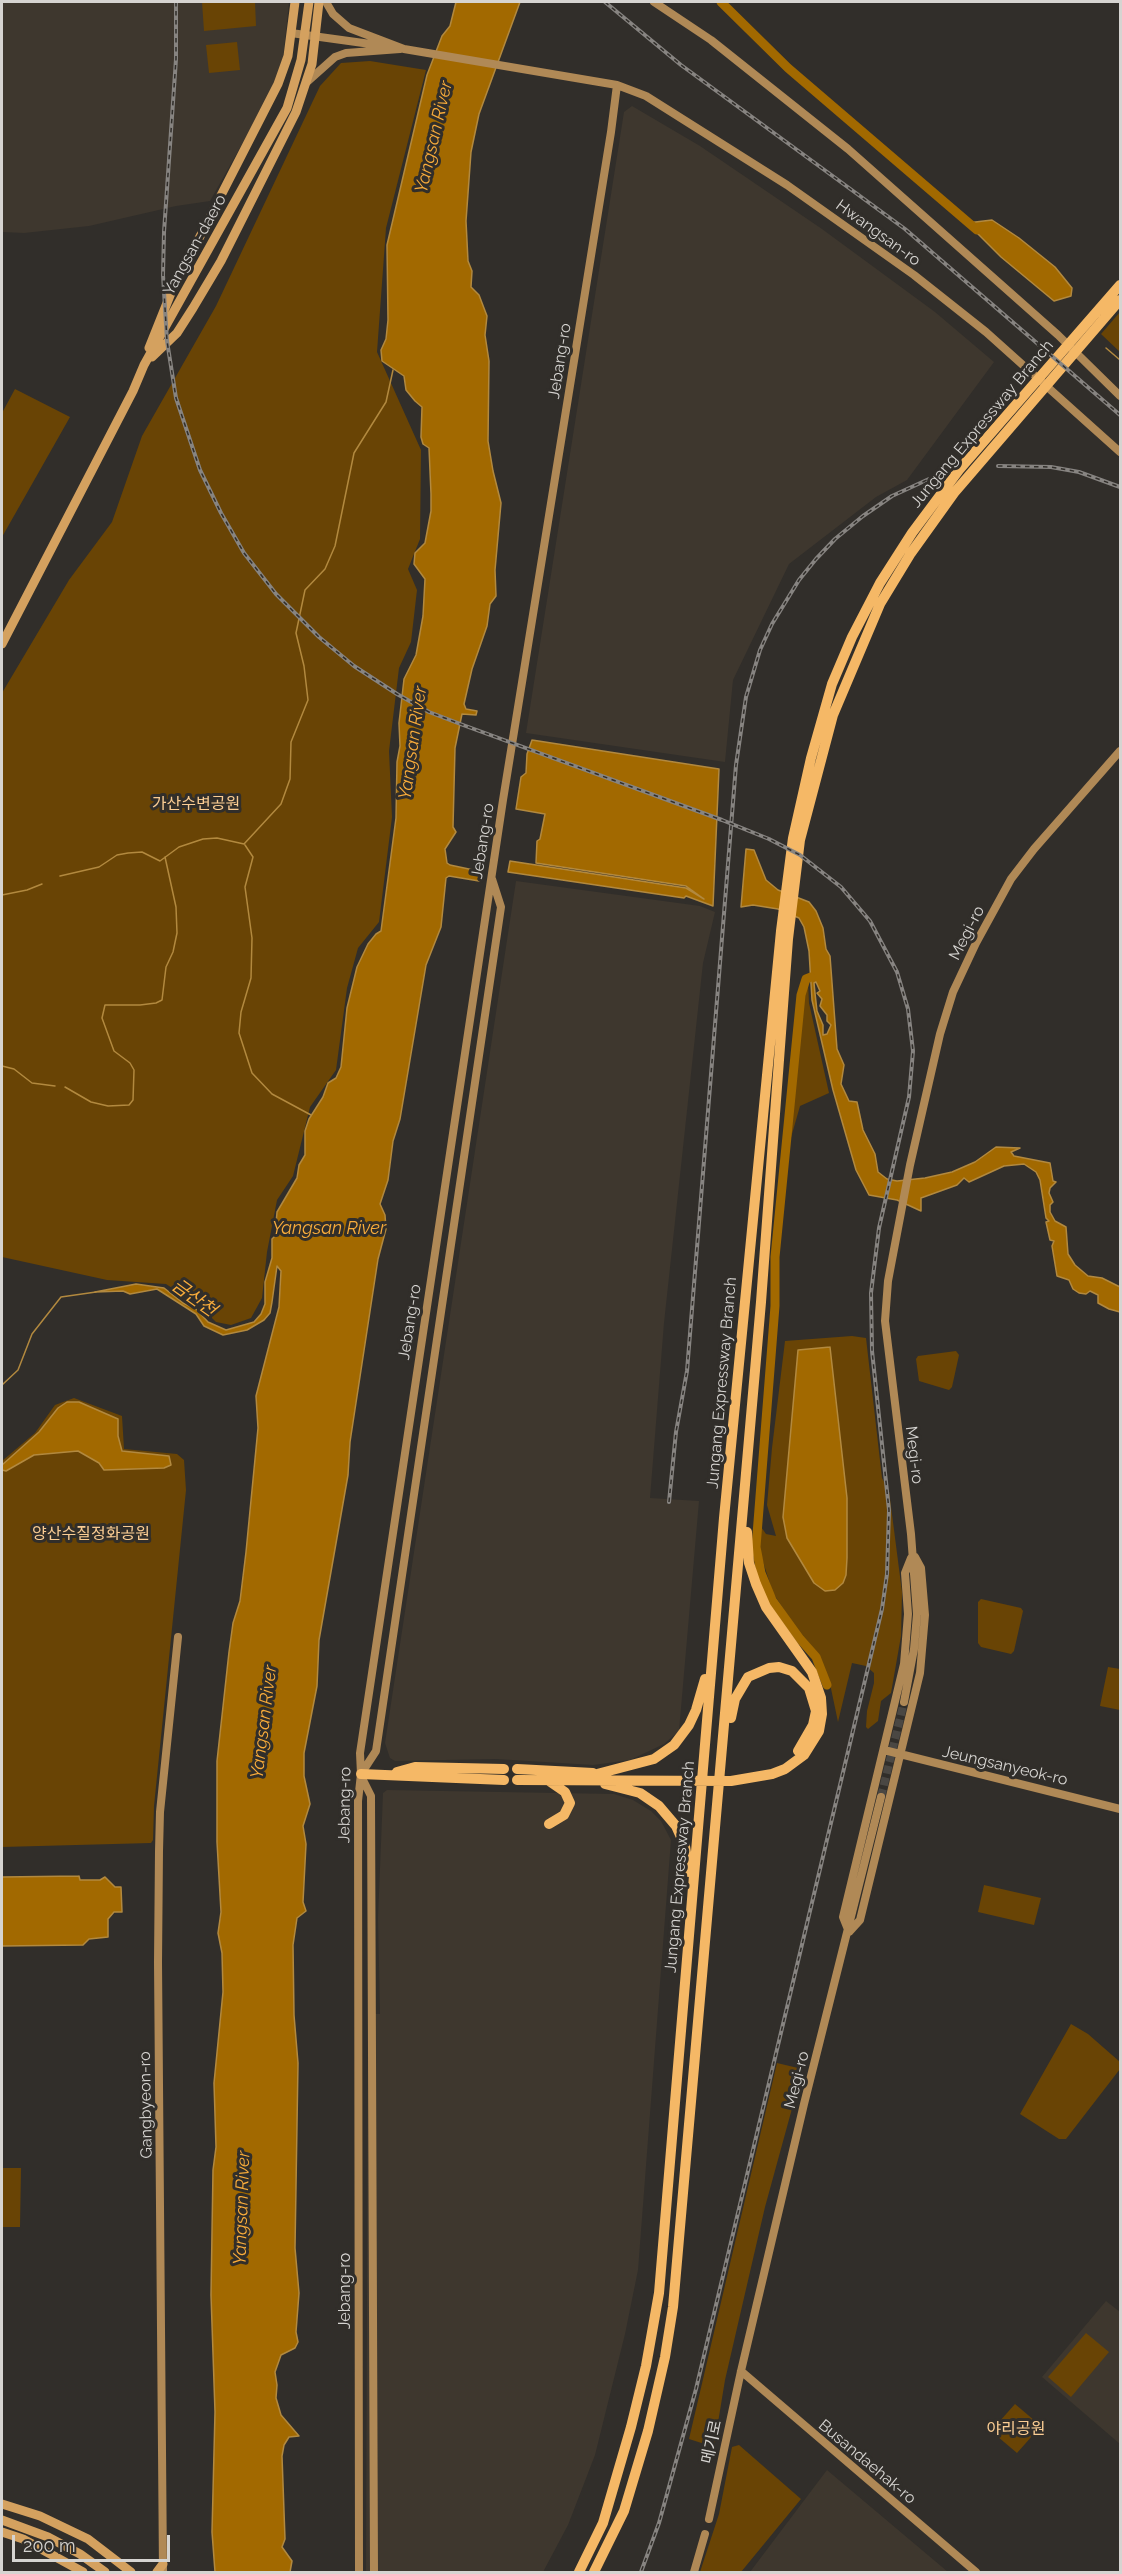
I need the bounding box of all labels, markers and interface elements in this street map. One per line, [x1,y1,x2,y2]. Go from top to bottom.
water label: Yangsan River [411,79,457,195]
street label: Yangsan-daero [159,191,231,299]
street label: Hwangsan-ro [832,196,924,270]
street label: Jebang-ro [545,322,575,400]
street label: Jungang Expressway Branch [906,336,1058,512]
water label: Yangsan River [394,685,432,801]
park label: 가산수변공원 [152,794,240,814]
street label: Jebang-ro [468,802,498,880]
street label: Megi-ro [945,903,989,963]
water label: Yangsan River [272,1218,386,1240]
water label: 금산천 [168,1275,220,1321]
street label: Jungang Expressway Branch [703,1276,741,1490]
street label: Jebang-ro [395,1283,425,1361]
street label: Megi-ro [901,1425,927,1485]
park label: 양산수질정화공원 [32,1524,150,1544]
water label: Yangsan River [246,1664,282,1780]
street label: Jeungsanyeok-ro [941,1742,1069,1790]
street label: Jungang Expressway Branch [661,1760,699,1974]
street label: Jebang-ro [335,1767,355,1843]
street label: Megi-ro [781,2049,813,2111]
street label: Gangbyeon-ro [135,2051,157,2159]
water label: Yangsan River [229,2151,255,2265]
street label: Jebang-ro [335,2253,355,2329]
street label: Busandaehak-ro [814,2416,920,2508]
street label: 메기로 [698,2418,726,2466]
park label: 야리공원 [987,2419,1045,2439]
scale bar [15,2523,172,2561]
text: 200 m [23,2535,76,2556]

